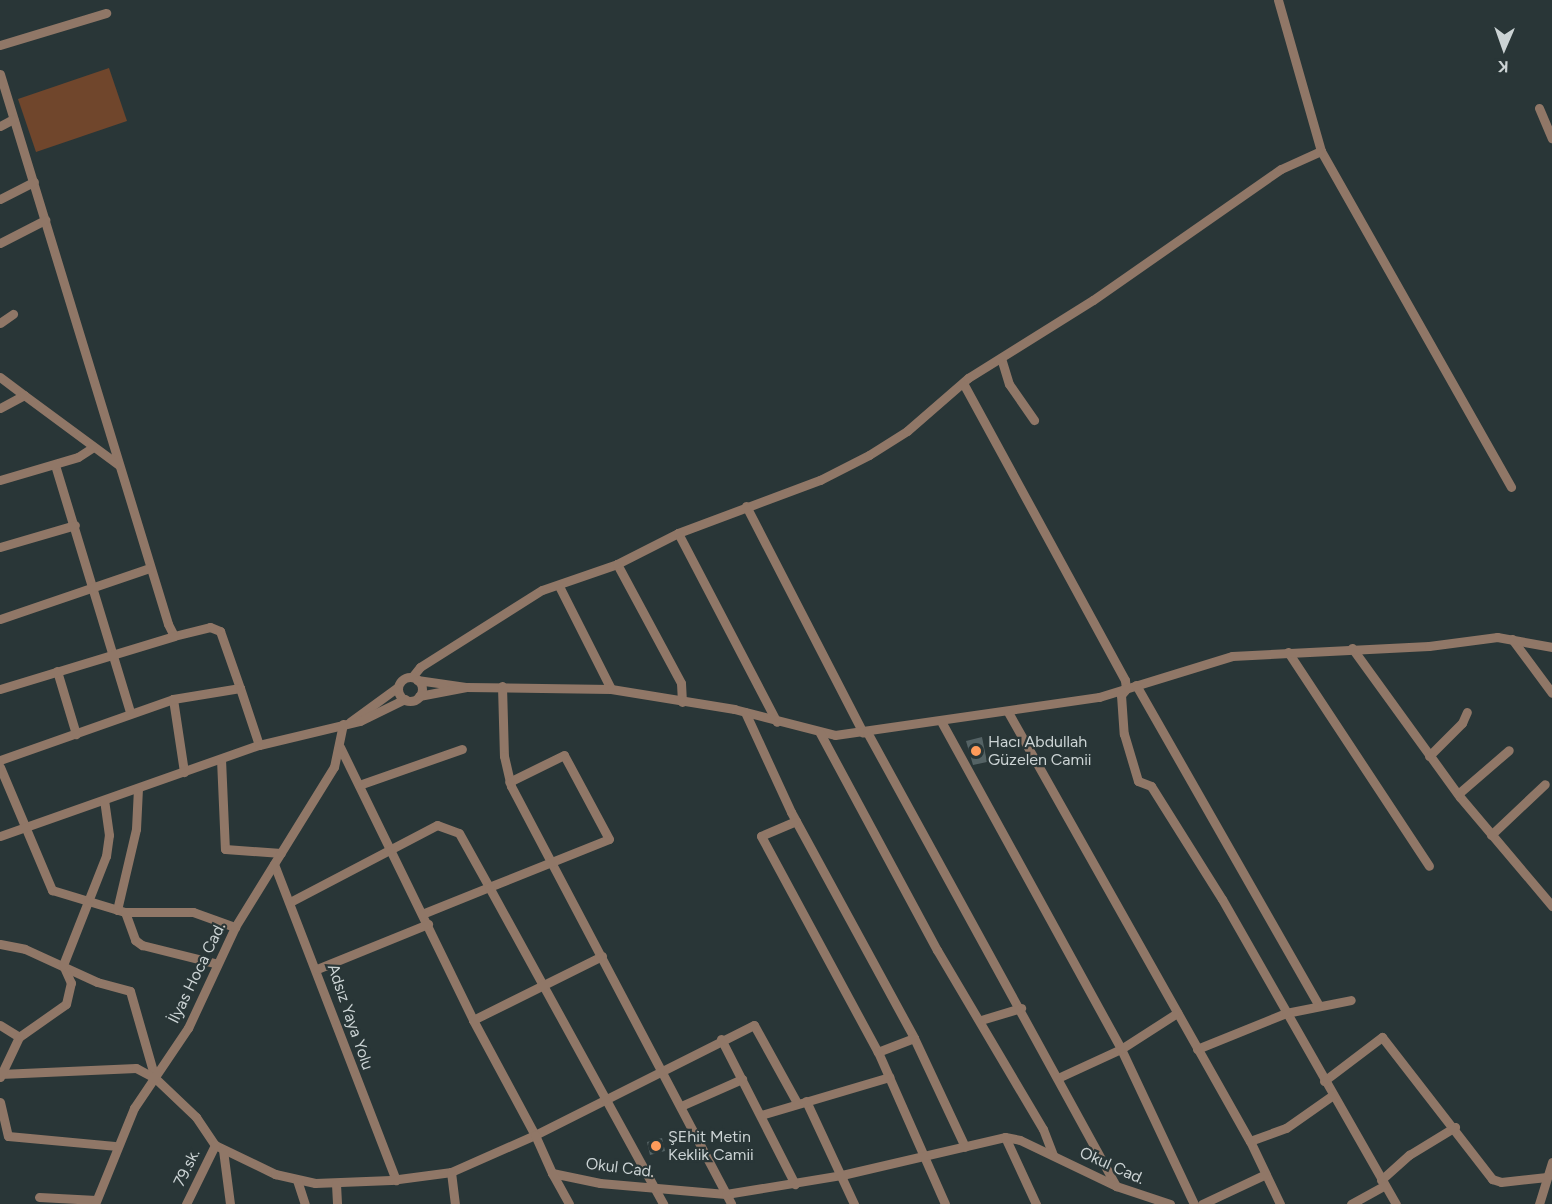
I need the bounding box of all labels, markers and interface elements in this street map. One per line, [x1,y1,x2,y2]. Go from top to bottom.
north arrow [1474,18,1534,78]
text: K [1498,57,1509,76]
place label: Hacı Abdullah Güzelen Camii [988,732,1092,770]
marker: Hacı Abdullah Güzelen Camii [969,744,983,758]
street label: İlyas Hoca Cad. [164,919,230,1027]
street label: Adsız Yaya Yolu [323,962,377,1072]
place label: ŞEhit Metin Keklik Camii [668,1127,754,1165]
marker: ŞEhit Metin Keklik Camii [649,1139,663,1153]
street label: Okul Cad. [1077,1143,1147,1189]
street label: 79.sk. [170,1146,204,1190]
street label: Okul Cad. [585,1154,655,1182]

